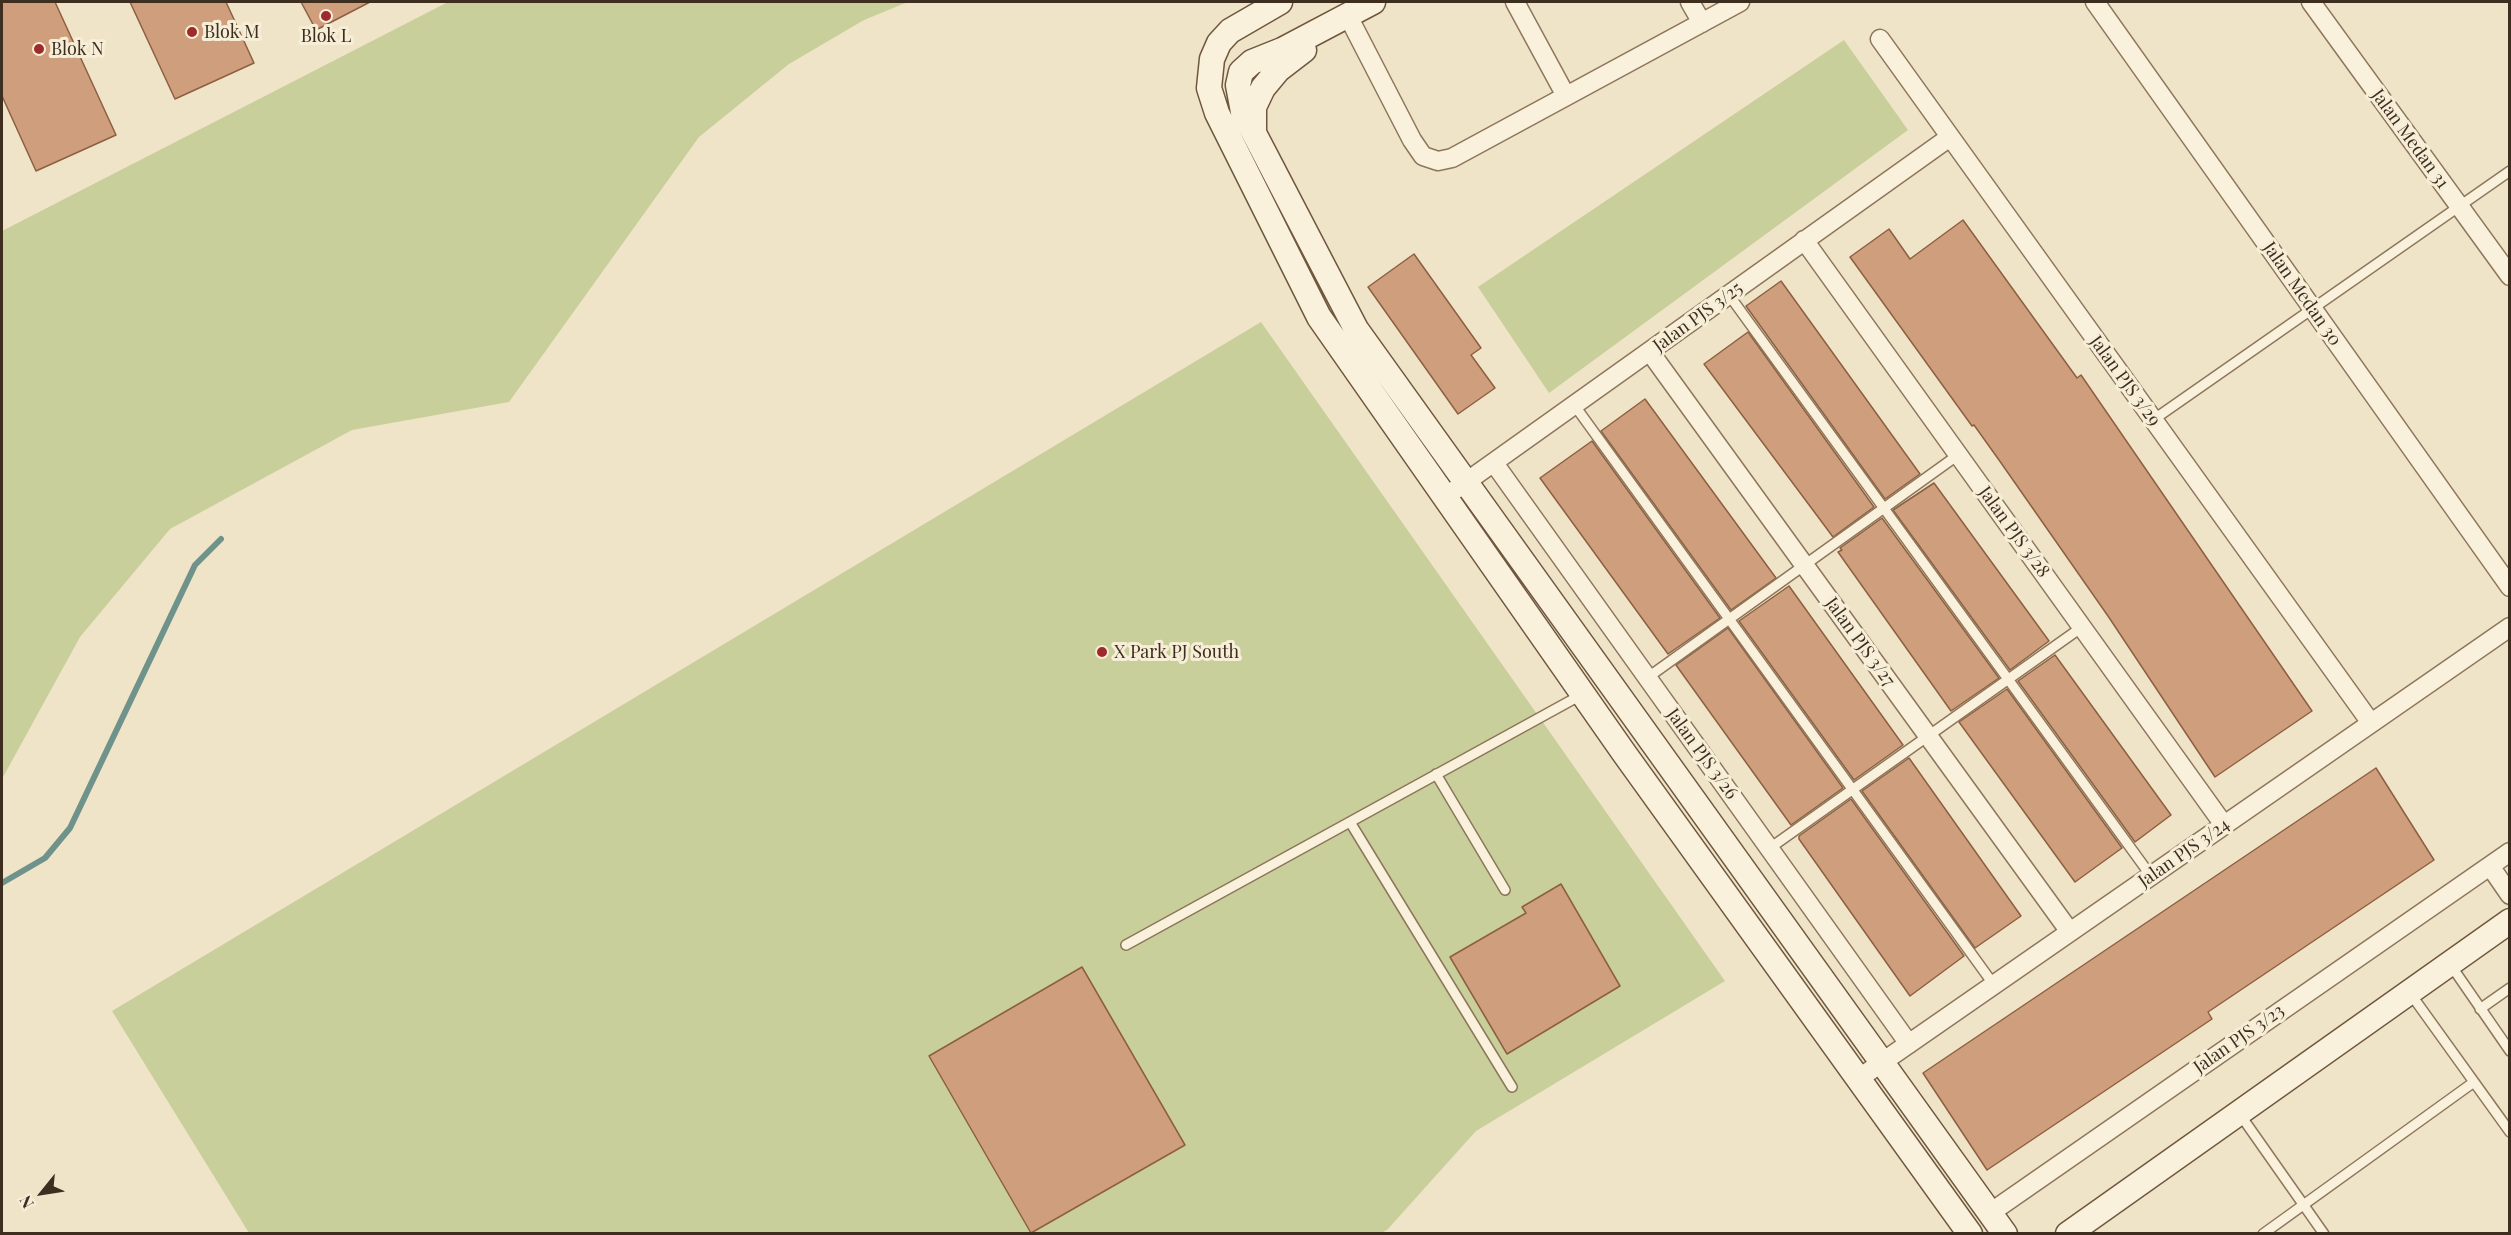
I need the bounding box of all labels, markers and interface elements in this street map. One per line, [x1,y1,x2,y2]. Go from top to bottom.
marker: Blok L [319,9,333,23]
place label: Blok M [204,21,260,43]
marker: Blok M [185,25,199,39]
place label: Blok L [301,25,351,47]
place label: Blok N [51,38,104,60]
marker: Blok N [32,42,46,56]
street label: Jalan Medan 31 [2367,85,2453,193]
street label: Jalan Medan 30 [2258,238,2346,350]
street label: Jalan PJS 3/25 [1649,277,1747,357]
street label: Jalan PJS 3/29 [2085,332,2165,430]
street label: Jalan PJS 3/28 [1974,482,2054,582]
street label: Jalan PJS 3/27 [1820,593,1900,691]
place label: X Park PJ South [1114,641,1239,663]
marker: X Park PJ South [1095,645,1109,659]
street label: Jalan PJS 3/26 [1662,704,1742,804]
street label: Jalan PJS 3/24 [2134,814,2234,892]
street label: Jalan PJS 3/23 [2190,1000,2288,1078]
north arrow [12,1163,72,1223]
text: N [14,1192,38,1213]

